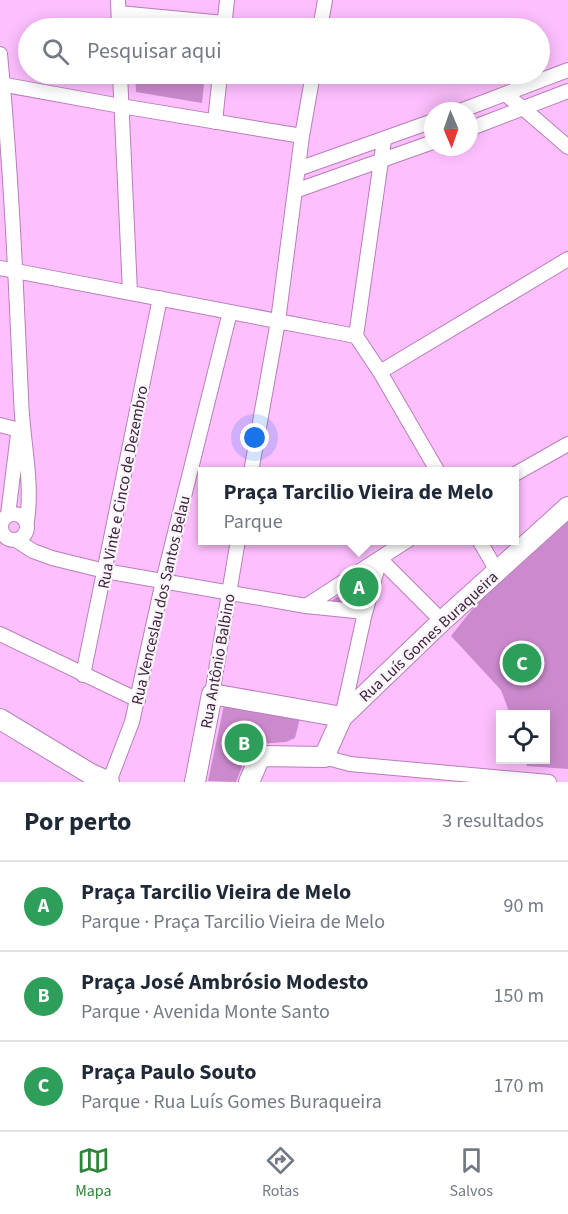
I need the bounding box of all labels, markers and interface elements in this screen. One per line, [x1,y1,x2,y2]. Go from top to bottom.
search box [18,18,550,84]
icon: search [39,35,72,68]
text: Pesquisar aqui [87,35,222,67]
north arrow [424,102,478,156]
street label: Rua Vinte e Cinco de Dezembro [92,384,153,591]
your location [240,423,269,452]
popup [198,467,519,545]
text: Praça Tarcilio Vieira de Melo [223,476,494,508]
street label: Rua Venceslau dos Santos Belau [126,493,196,707]
text: Parque [223,508,283,536]
pin: A [340,564,378,610]
street label: Rua Luís Gomes Buraqueira [354,566,503,707]
street label: Rua Antônio Balbino [195,592,241,730]
pin: C [502,640,542,686]
map controls [496,710,550,764]
button: locate [496,710,550,764]
pin: B [224,720,264,766]
text: Por perto [24,803,132,840]
text: 3 resultados [442,807,544,835]
text: Praça Tarcilio Vieira de Melo [81,876,351,908]
text: A [38,892,49,920]
text: 90 m [504,892,544,920]
text: Parque · Praça Tarcilio Vieira de Melo [81,908,385,936]
text: Praça José Ambrósio Modesto [81,966,368,998]
text: B [37,982,50,1010]
text: 150 m [494,982,544,1010]
text: Parque · Avenida Monte Santo [81,998,330,1026]
text: Praça Paulo Souto [81,1056,256,1088]
text: C [38,1072,49,1100]
text: 170 m [494,1072,544,1100]
text: Parque · Rua Luís Gomes Buraqueira [81,1088,382,1116]
tab: Mapa [75,1144,112,1202]
tab: Rotas [262,1144,299,1202]
tab: Salvos [449,1144,493,1202]

